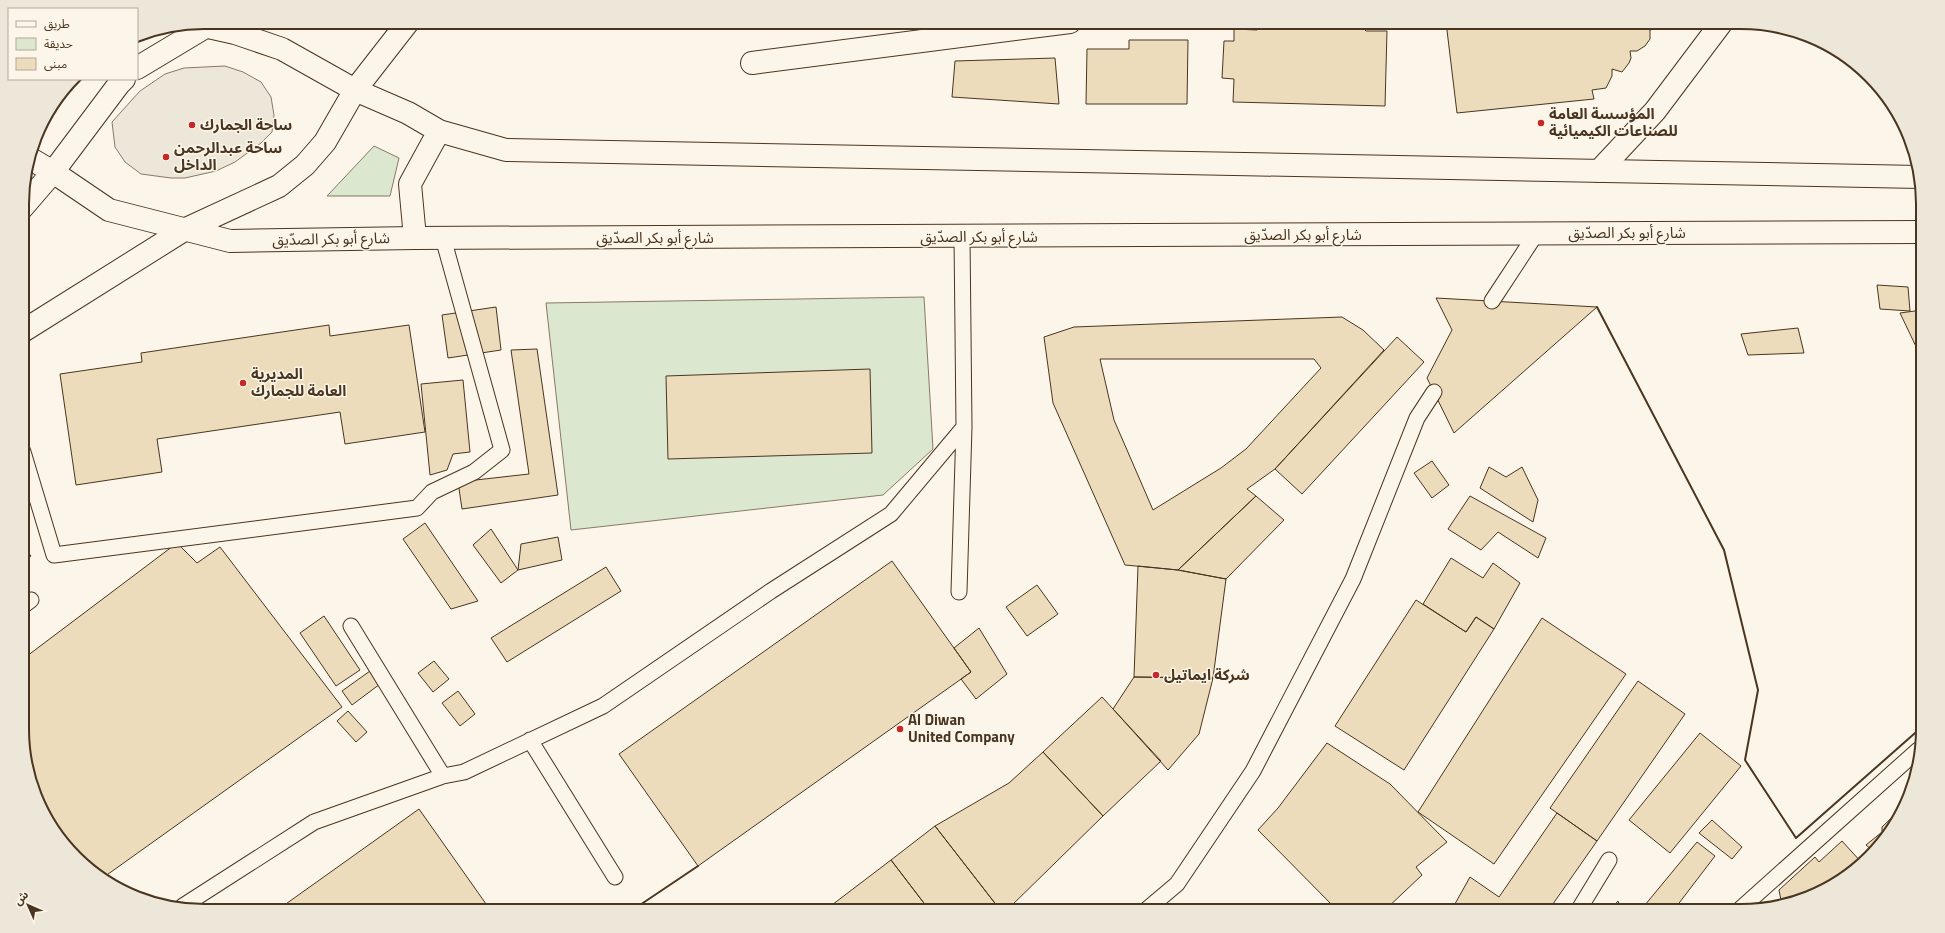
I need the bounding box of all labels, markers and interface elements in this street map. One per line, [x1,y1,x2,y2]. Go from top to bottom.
legend [8,8,138,80]
text: طريق [44,14,70,33]
text: حديقة [44,34,73,53]
text: مبنى [44,54,67,73]
place label: المؤسسة العامة للصناعات الكيميائية [1549,102,1678,142]
place label: ساحة الجمارك [200,113,292,136]
marker: المؤسسة العامة للصناعات الكيميائية [1536,118,1546,128]
marker: ساحة الجمارك [187,120,197,130]
place label: ساحة عبدالرحمن الداخل [174,136,282,176]
marker: ساحة عبدالرحمن الداخل [161,152,171,162]
street label: شارع أبو بكر الصدّيق [1568,221,1686,245]
street label: شارع أبو بكر الصدّيق [1244,223,1362,247]
street label: شارع أبو بكر الصدّيق [920,225,1038,249]
street label: شارع أبو بكر الصدّيق [272,226,390,252]
street label: شارع أبو بكر الصدّيق [596,226,714,250]
place label: المديرية العامة للجمارك [251,362,346,402]
marker: المديرية العامة للجمارك [238,378,248,388]
place label: شركة ايماتيل [1164,663,1250,686]
marker: شركة ايماتيل [1151,670,1161,680]
place label: Al Diwan United Company [908,708,1015,748]
marker: Al Diwan United Company [895,724,905,734]
north arrow [8,885,48,925]
text: ش [10,887,32,909]

